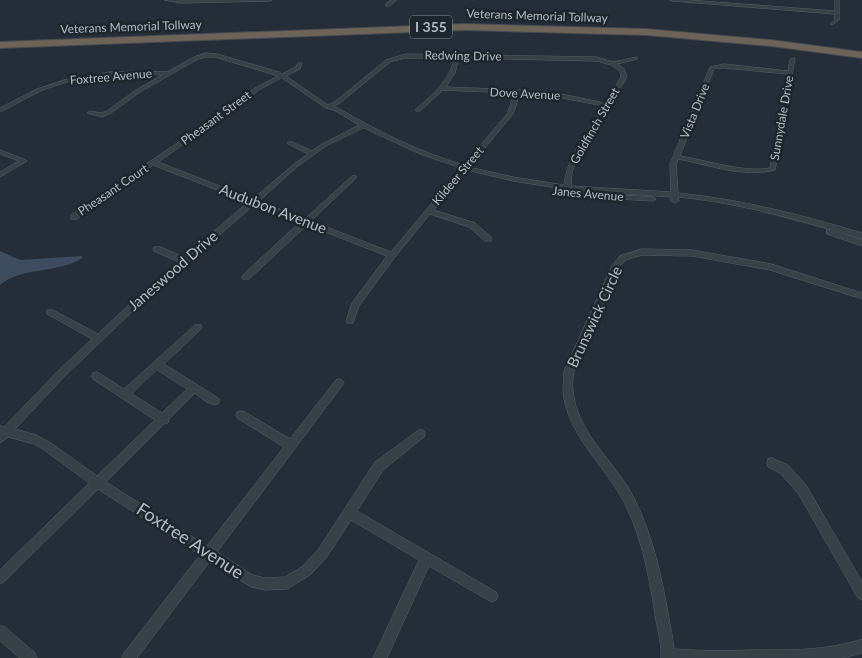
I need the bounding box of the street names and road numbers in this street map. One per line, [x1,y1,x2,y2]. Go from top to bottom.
street label: Veterans Memorial Tollway [466,6,609,25]
road number: I 355 [410,16,452,38]
street label: Veterans Memorial Tollway [60,17,203,36]
street label: Redwing Drive [424,47,502,64]
street label: Foxtree Avenue [69,65,153,88]
street label: Sunnydale Drive [767,74,796,162]
street label: Vista Drive [677,81,712,141]
street label: Dove Avenue [489,84,561,103]
street label: Goldfinch Street [567,84,623,167]
street label: Pheasant Street [178,87,254,148]
street label: Kildeer Street [429,143,487,208]
street label: Pheasant Court [75,160,151,219]
street label: Audubon Avenue [217,179,330,237]
street label: Janes Avenue [552,183,624,204]
street label: Janeswood Drive [124,226,221,314]
street label: Brunswick Circle [563,263,625,370]
street label: Foxtree Avenue [133,497,248,583]

